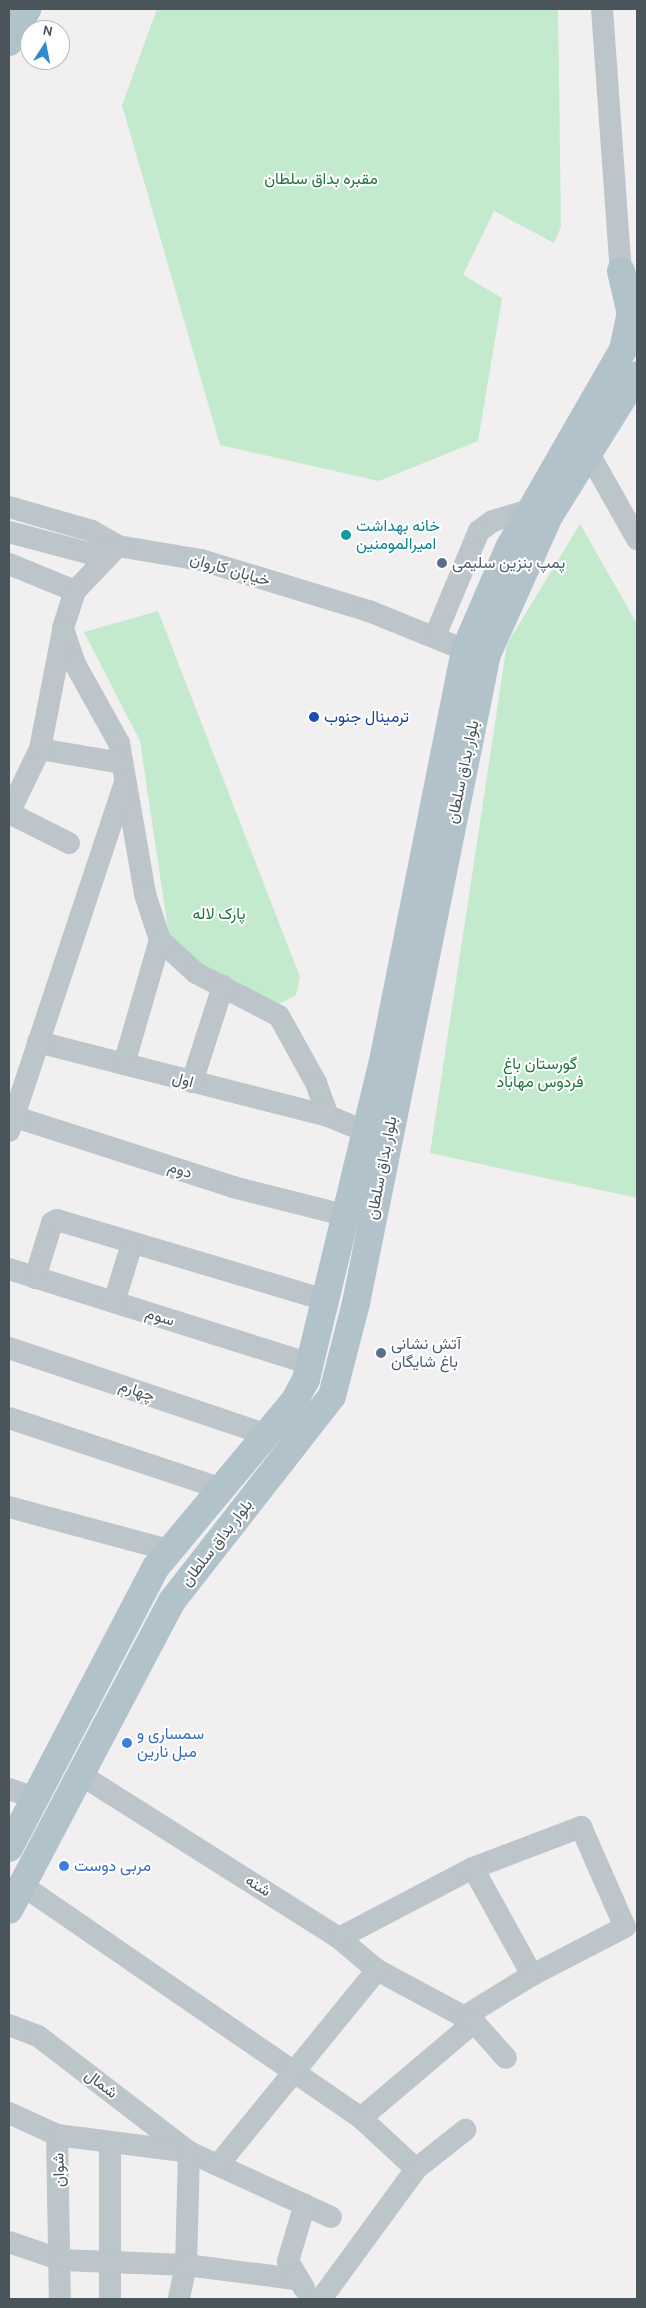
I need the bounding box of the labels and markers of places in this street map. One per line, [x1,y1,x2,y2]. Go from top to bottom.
place label: خانه بهداشت امیرالمومنین [356,516,440,554]
marker: خانه بهداشت امیرالمومنین [340,529,352,541]
place label: پمپ بنزین سلیمی [452,553,565,573]
marker: پمپ بنزین سلیمی [436,557,448,569]
place label: ترمینال جنوب [324,707,409,727]
marker: ترمینال جنوب [308,711,320,723]
place label: آتش نشانی باغ شایگان [391,1334,461,1372]
marker: آتش نشانی باغ شایگان [375,1347,387,1359]
place label: سمساری و مبل نارین [137,1724,204,1762]
marker: سمساری و مبل نارین [121,1737,133,1749]
place label: مربی دوست [74,1856,151,1876]
marker: مربی دوست [58,1860,70,1872]

